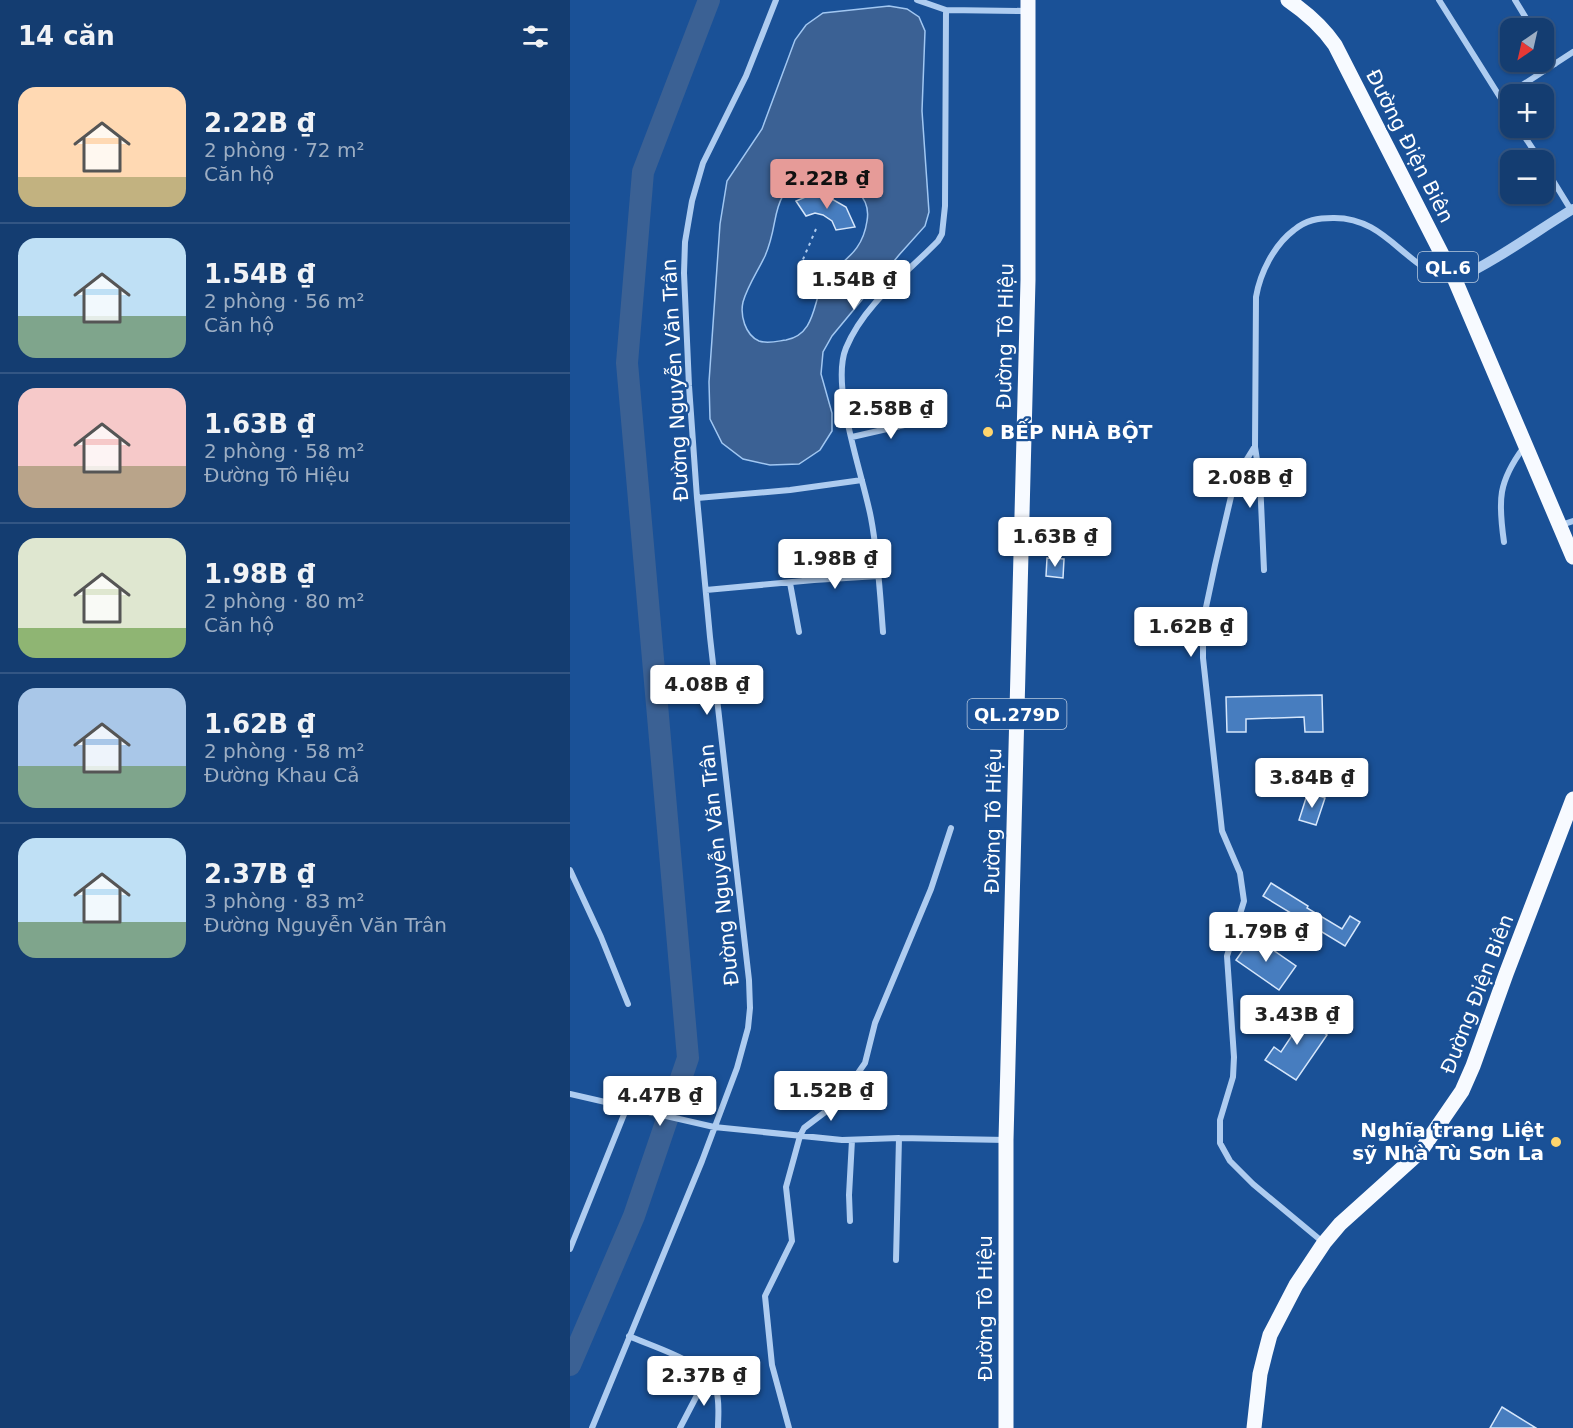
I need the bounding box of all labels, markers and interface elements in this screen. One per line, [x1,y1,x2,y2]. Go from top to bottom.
north arrow [1500,18,1554,72]
map controls [1500,18,1554,204]
icon: filters [519,20,552,53]
text: 14 căn [18,21,115,51]
street label: Đường Điện Biên [1361,65,1459,227]
button: + [1500,84,1554,138]
text: 2.22B ₫ [204,108,315,138]
icon: home [66,111,138,183]
text: 2 phòng · 72 m² [204,138,364,162]
button: − [1500,150,1554,204]
pin: 2.22B ₫ [772,159,882,210]
text: Căn hộ [204,162,274,186]
text: 2.22B ₫ [784,166,870,190]
road number: QL.6 [1418,252,1478,282]
street label: Đường Nguyễn Văn Trân [657,258,693,502]
text: 1.54B ₫ [204,259,315,289]
pin: 1.54B ₫ [799,260,909,311]
icon: home [66,262,138,334]
street label: Đường Tô Hiệu [992,263,1018,409]
text: 1.54B ₫ [811,267,897,291]
text: 2 phòng · 56 m² [204,289,364,313]
text: Căn hộ [204,313,274,337]
pin: 2.58B ₫ [836,389,946,440]
text: 2.58B ₫ [848,396,934,420]
text: 1.63B ₫ [204,409,315,439]
icon: home [66,412,138,484]
place label: BẾP NHÀ BỘT [1000,418,1153,444]
marker: BẾP NHÀ BỘT [981,425,995,439]
text: 2 phòng · 58 m² [204,439,364,463]
pin: 2.08B ₫ [1195,458,1305,509]
text: Đường Tô Hiệu [204,463,350,487]
text: 2.08B ₫ [1207,465,1293,489]
pin: 1.63B ₫ [1000,517,1110,568]
text: 1.63B ₫ [1012,524,1098,548]
pin: 1.98B ₫ [780,539,890,590]
text: 1.98B ₫ [792,546,878,570]
text: 1.98B ₫ [204,559,315,589]
icon: home [66,562,138,634]
text: 2 phòng · 80 m² [204,589,364,613]
pin: 1.62B ₫ [1136,607,1246,658]
text: Căn hộ [204,613,274,637]
text: 1.62B ₫ [1148,614,1234,638]
pin: 4.08B ₫ [652,665,762,716]
text: 4.08B ₫ [664,672,750,696]
road number: QL.279D [968,699,1066,729]
text: 1.62B ₫ [204,709,315,739]
icon: home [66,712,138,784]
text: 2 phòng · 58 m² [204,739,364,763]
street label: Đường Nguyễn Văn Trân [694,743,744,987]
street label: Đường Tô Hiệu [980,748,1006,894]
pin: 3.84B ₫ [1257,758,1367,809]
text: Đường Khau Cả [204,763,359,787]
text: 3.84B ₫ [1269,765,1355,789]
text: 2.37B ₫ [204,859,315,889]
icon: home [66,862,138,934]
text: 3 phòng · 83 m² [204,889,364,913]
street label: Đường Điện Biên [1436,911,1518,1077]
pin: 1.79B ₫ [1211,912,1321,963]
text: Đường Nguyễn Văn Trân [204,913,447,937]
text: 1.79B ₫ [1223,919,1309,943]
pin: 3.43B ₫ [1242,995,1352,1046]
text: 3.43B ₫ [1254,1002,1340,1026]
pin: 1.52B ₫ [776,1071,886,1122]
pin: 4.47B ₫ [605,1076,715,1127]
text: 1.52B ₫ [788,1078,874,1102]
text: 4.47B ₫ [617,1083,703,1107]
place label: Nghĩa trang Liệt sỹ Nhà Tù Sơn La [1352,1118,1544,1165]
marker: Nghĩa trang Liệt sỹ Nhà Tù Sơn La [1549,1135,1563,1149]
street label: Đường Tô Hiệu [973,1235,997,1381]
pin: 2.37B ₫ [649,1356,759,1407]
text: 2.37B ₫ [661,1363,747,1387]

